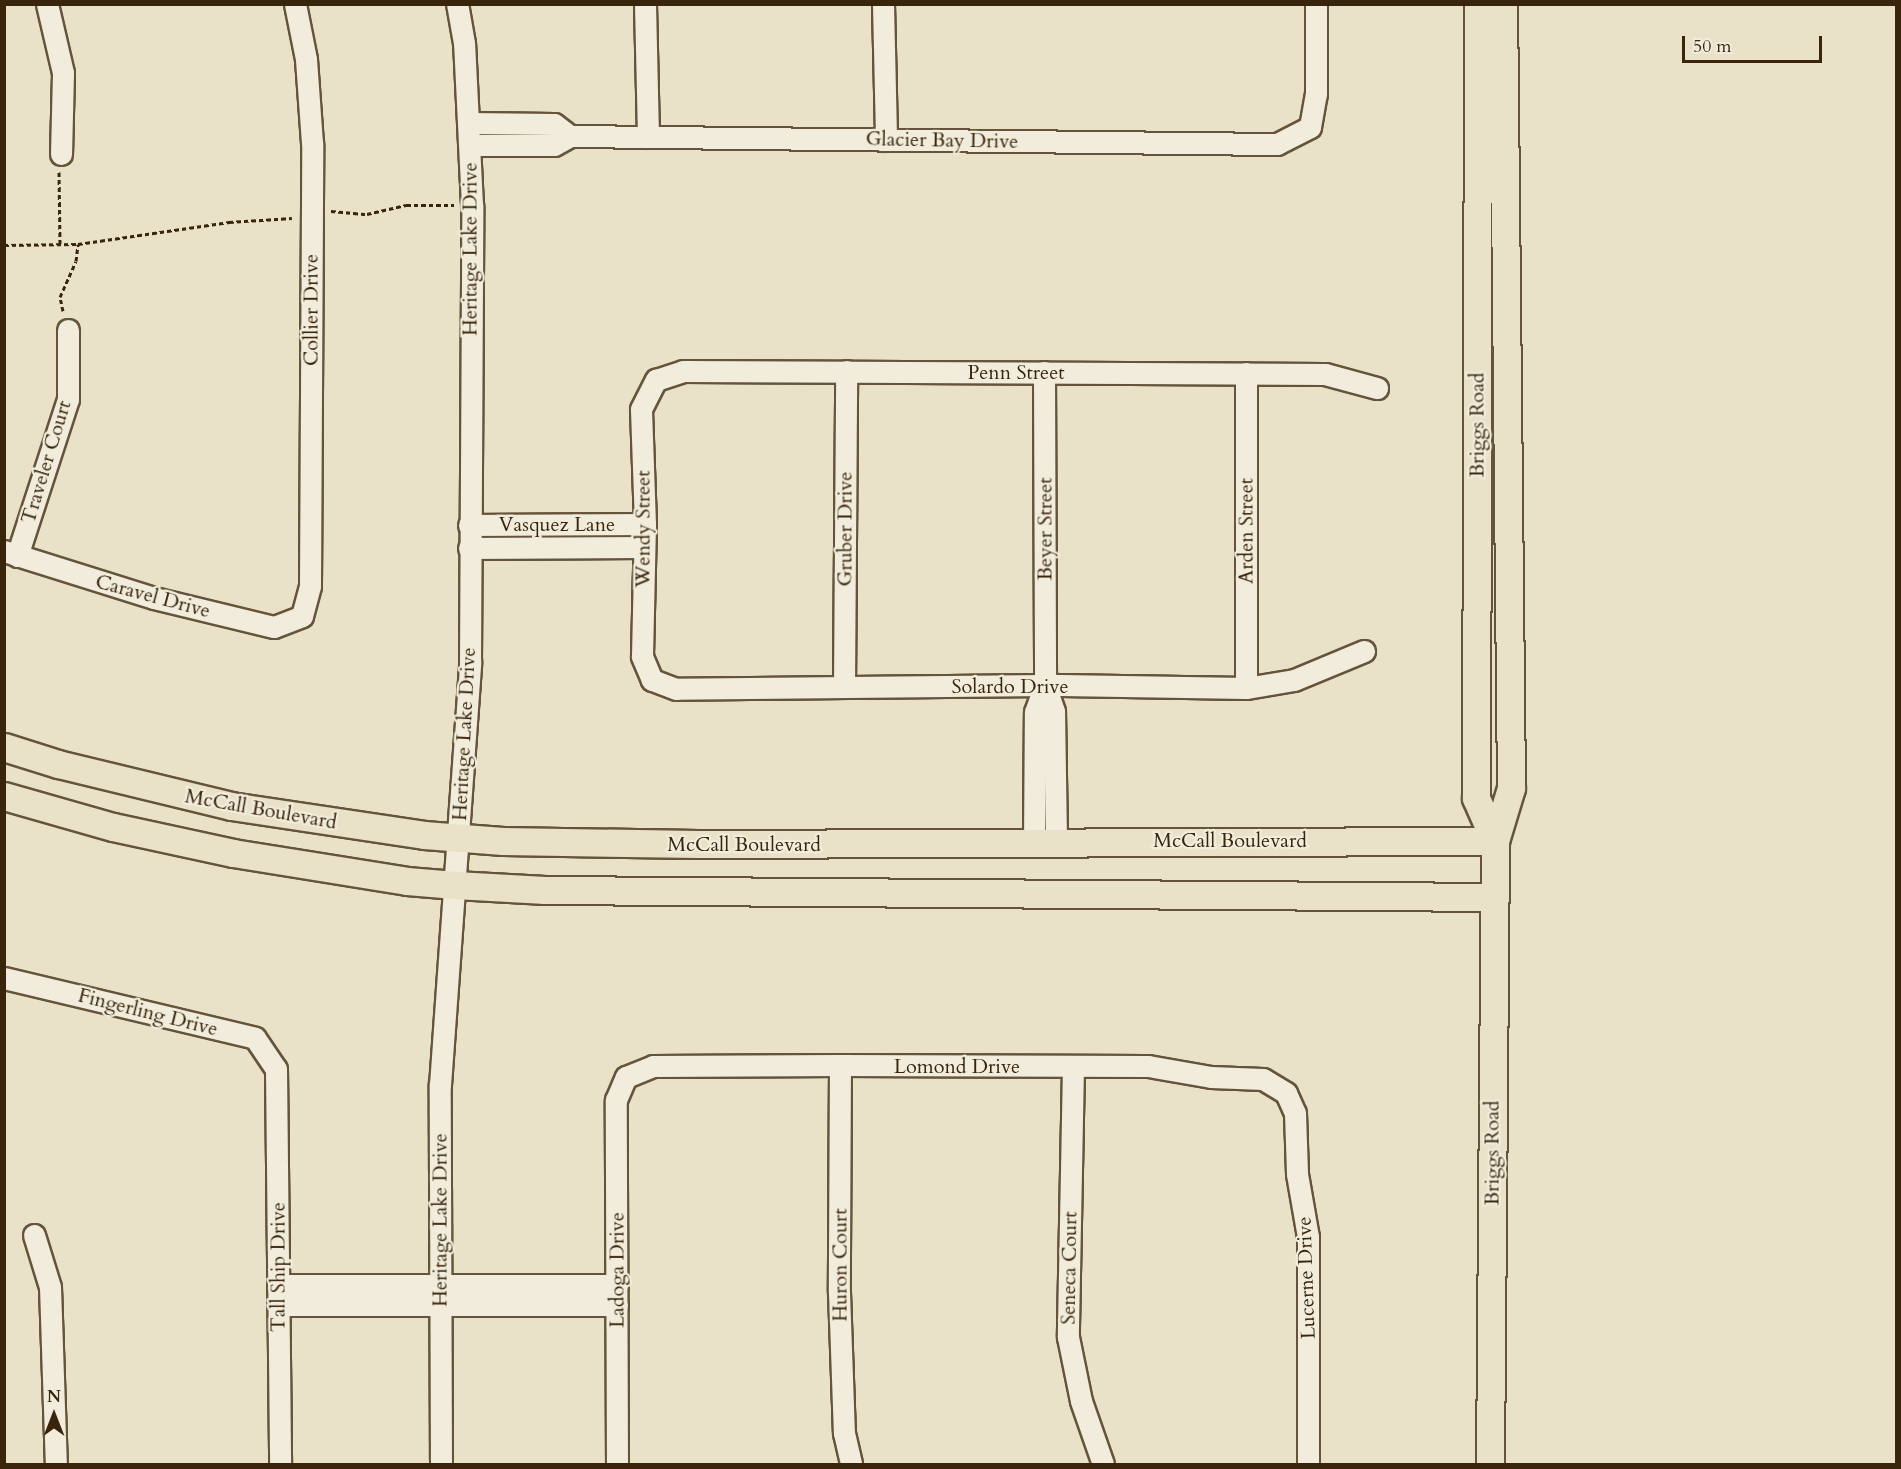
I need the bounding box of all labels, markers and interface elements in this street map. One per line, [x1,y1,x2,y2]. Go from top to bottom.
scale bar [1685,24,1824,62]
text: 50 m [1693,34,1732,59]
street label: Glacier Bay Drive [866,127,1018,153]
street label: Heritage Lake Drive [458,162,482,336]
street label: Collier Drive [299,254,323,366]
street label: Penn Street [967,360,1065,384]
street label: Briggs Road [1465,373,1489,477]
street label: Traveler Court [16,398,76,526]
street label: Wendy Street [631,470,655,588]
street label: Gruber Drive [833,472,857,586]
street label: Beyer Street [1033,477,1057,581]
street label: Arden Street [1234,478,1258,584]
street label: Vasquez Lane [499,512,615,536]
street label: Caravel Drive [93,569,213,623]
street label: Heritage Lake Drive [447,647,481,821]
street label: Solardo Drive [951,674,1069,698]
street label: McCall Boulevard [183,784,339,834]
street label: McCall Boulevard [1153,828,1307,852]
street label: McCall Boulevard [667,832,821,856]
street label: Fingerling Drive [76,983,220,1041]
street label: Lomond Drive [894,1054,1020,1078]
street label: Briggs Road [1480,1101,1504,1205]
street label: Heritage Lake Drive [428,1133,452,1307]
street label: Tall Ship Drive [266,1202,290,1332]
street label: Huron Court [828,1208,852,1322]
street label: Seneca Court [1056,1211,1082,1325]
street label: Ladoga Drive [605,1212,629,1328]
street label: Lucerne Drive [1292,1216,1320,1340]
north arrow [24,1385,84,1445]
text: N [47,1386,61,1408]

